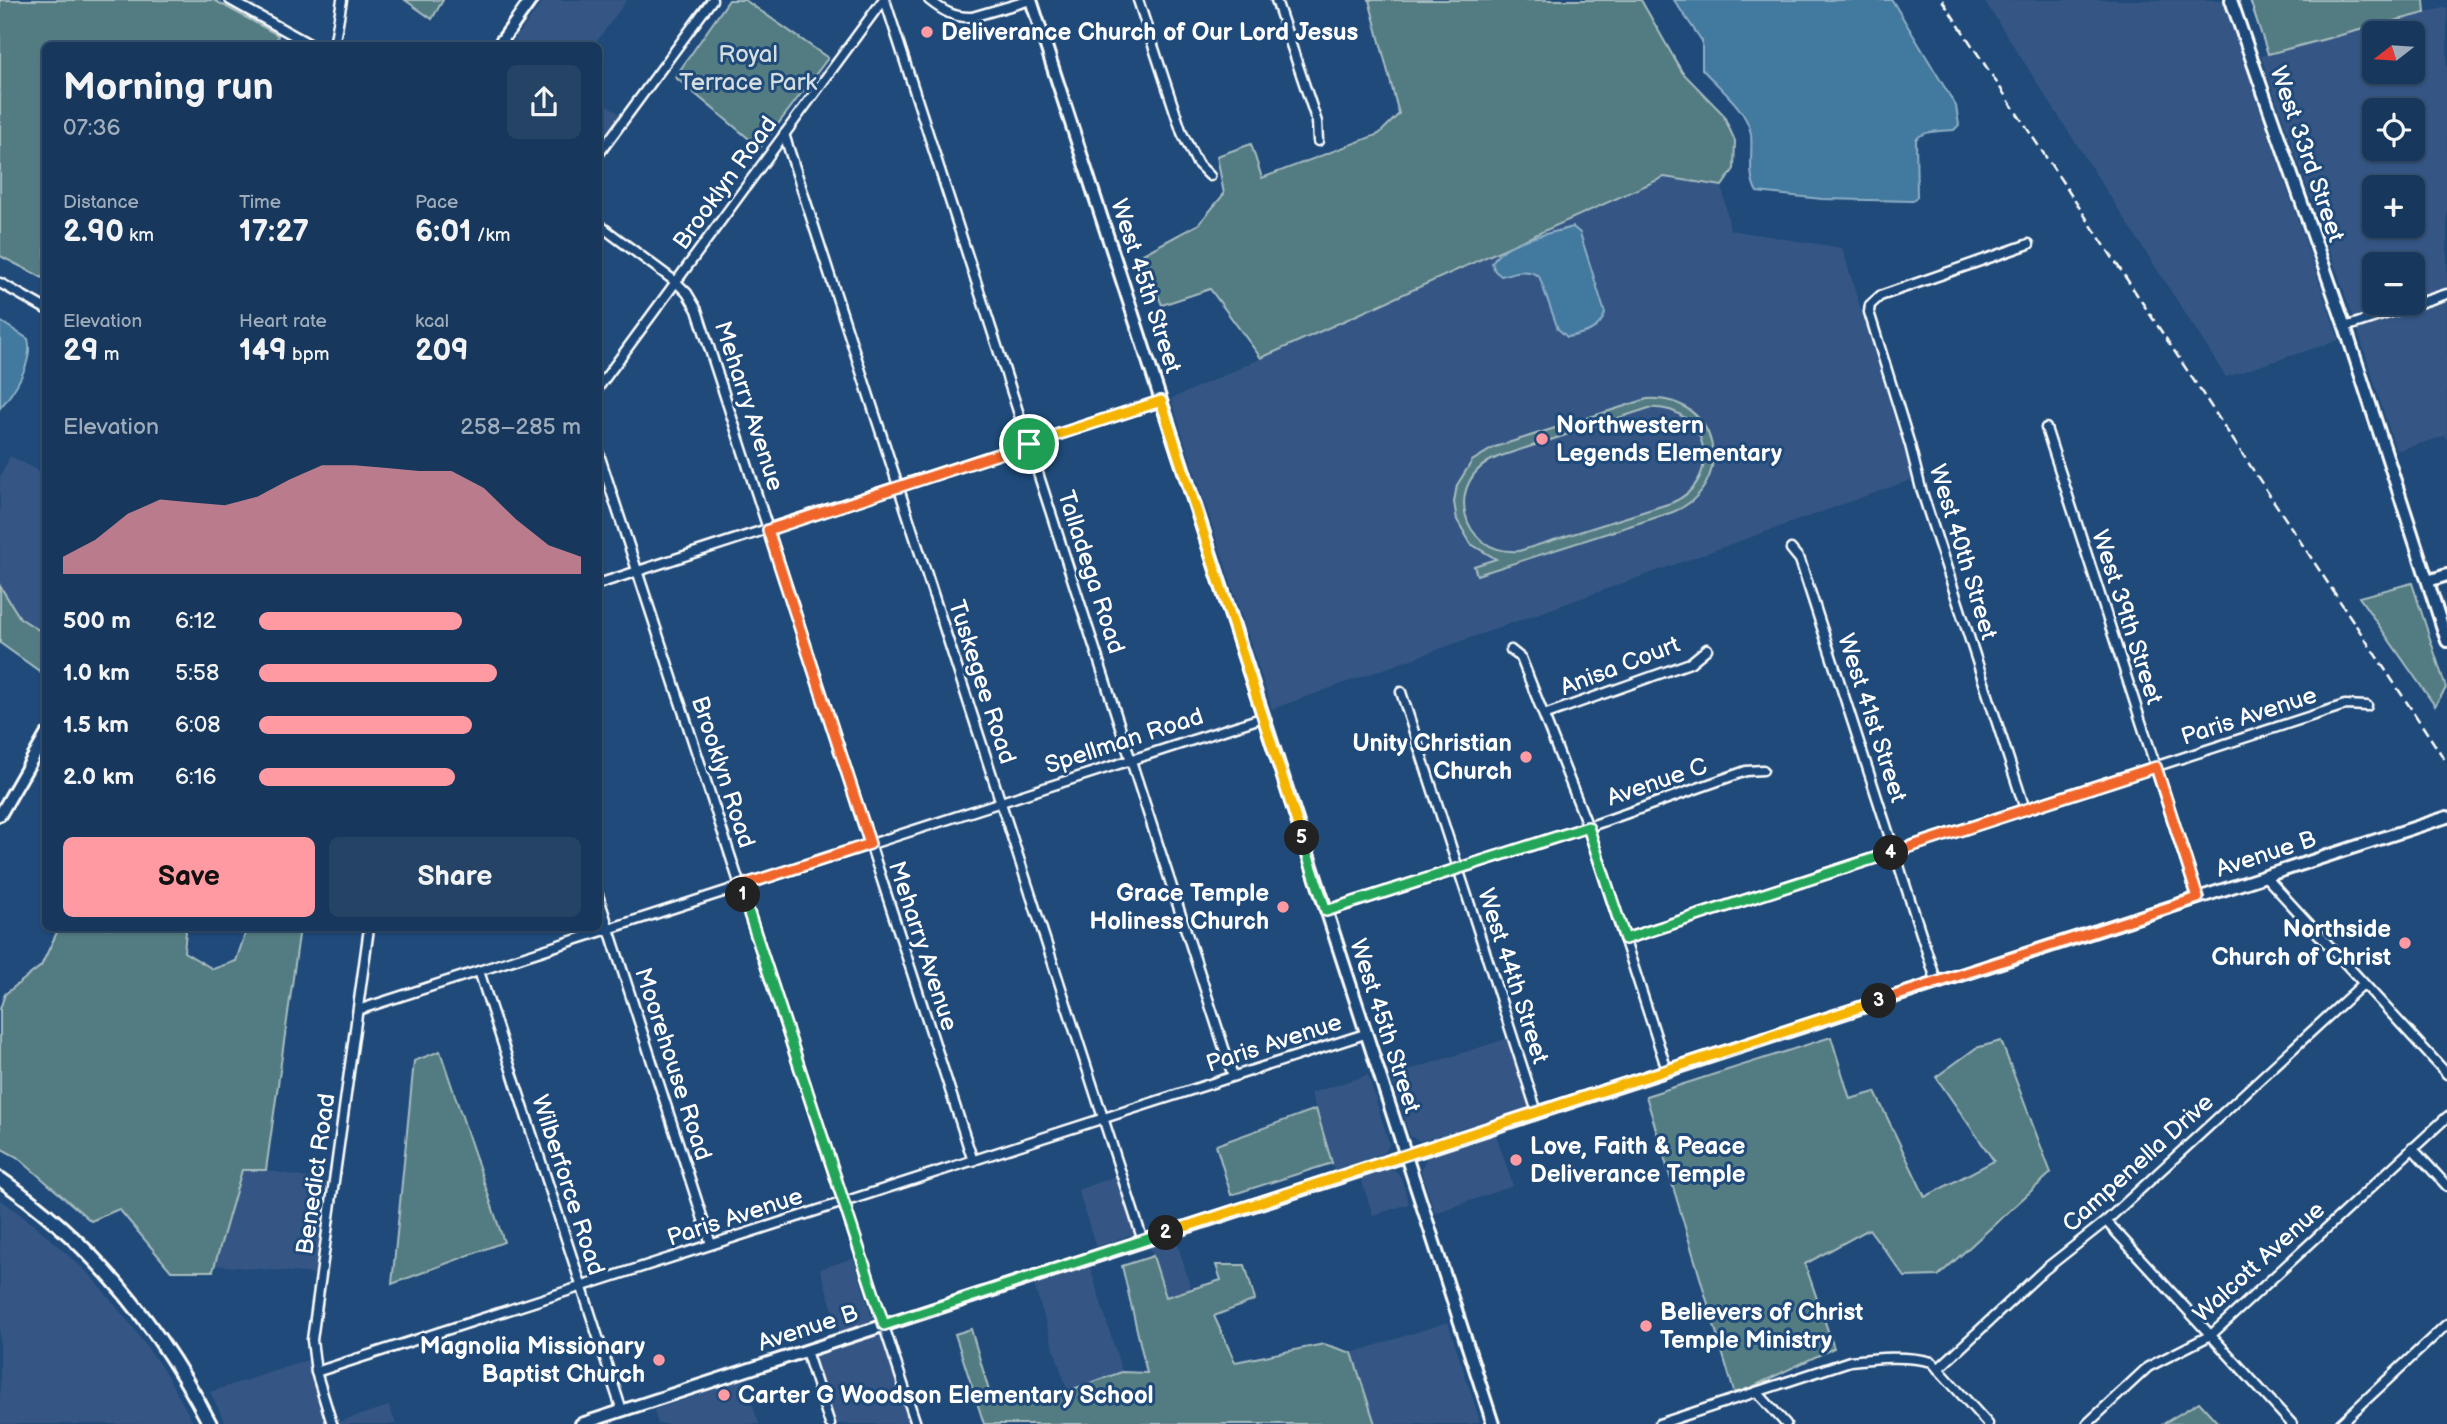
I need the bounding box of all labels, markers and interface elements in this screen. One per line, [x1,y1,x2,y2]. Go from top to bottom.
place label: Deliverance Church of Our Lord Jesus [941,18,1359,47]
north arrow [2362,21,2426,84]
map controls [2362,21,2425,315]
marker: Deliverance Church of Our Lord Jesus [919,24,935,40]
park label: Royal Terrace Park [679,40,817,97]
street label: West 33rd Street [2263,62,2351,246]
text: Morning run [63,65,274,110]
button: share [507,65,581,139]
button: locate [2362,98,2425,161]
street label: Brooklyn Road [667,111,783,255]
text: 07:36 [63,114,121,142]
button: + [2362,175,2425,238]
text: Distance [63,191,139,214]
text: Time [239,191,281,214]
text: Pace [415,191,458,214]
street label: West 45th Street [1104,195,1188,377]
text: 2.90 [63,214,124,250]
text: 17:27 [239,214,309,250]
text: 6:01 [415,214,472,250]
text: km [124,224,154,247]
text: /km [472,224,510,247]
button: − [2362,252,2425,315]
text: Elevation [63,310,142,333]
text: Heart rate [239,310,327,333]
text: kcal [415,310,449,333]
street label: Meharry Avenue [708,318,790,494]
text: 29 [63,333,99,369]
text: 149 [239,333,287,369]
text: 209 [415,333,469,369]
text: m [99,343,119,366]
text: bpm [287,343,329,366]
place label: Northwestern Legends Elementary [1556,411,1782,468]
text: Elevation [63,413,159,441]
text: 258–285 m [460,413,581,441]
pin [999,414,1059,474]
icon: arrive [1010,425,1048,463]
marker: Northwestern Legends Elementary [1534,431,1550,447]
street label: West 40th Street [1923,461,2004,644]
street label: Talladega Road [1051,487,1131,657]
street label: West 39th Street [2085,526,2169,708]
street label: Tuskegee Road [942,597,1022,767]
text: 500 m [63,607,131,635]
text: 6:12 [175,607,216,635]
street label: Anisa Court [1556,630,1685,702]
street label: West 41st Street [1831,630,1913,807]
text: 1.0 km [63,659,130,687]
text: 5:58 [175,659,219,687]
street label: Paris Avenue [2178,680,2320,752]
street label: Brooklyn Road [685,692,761,852]
street label: Spellman Road [1041,702,1207,780]
text: 1.5 km [63,711,129,739]
text: 6:08 [175,711,221,739]
place label: Unity Christian Church [1352,729,1512,786]
marker: Unity Christian Church [1518,749,1534,765]
street label: Avenue C [1603,751,1711,813]
text: 2.0 km [63,763,134,791]
text: 6:16 [175,763,217,791]
pin: 5 [1284,820,1320,856]
street label: Avenue B [2212,824,2320,884]
text: 5 [1296,826,1307,849]
pin: 4 [1874,836,1909,870]
button: Save [63,837,315,917]
button: Share [329,837,581,917]
text: 4 [1885,841,1896,864]
street label: Meharry Avenue [882,858,964,1034]
pin: 1 [726,878,760,912]
place label: Grace Temple Holiness Church [1090,879,1269,936]
text: 1 [739,883,747,906]
street label: West 44th Street [1471,885,1555,1068]
marker: Grace Temple Holiness Church [1275,899,1291,915]
place label: Northside Church of Christ [2212,915,2391,972]
street label: West 45th Street [1343,935,1427,1117]
marker: Northside Church of Christ [2397,935,2413,951]
street label: Moorehouse Road [628,964,718,1164]
pin: 3 [1862,984,1896,1018]
text: 3 [1873,989,1884,1012]
street label: Paris Avenue [1203,1007,1345,1079]
street label: Campenella Drive [2056,1088,2220,1238]
street label: Wilberforce Road [525,1091,611,1279]
street label: Benedict Road [290,1092,342,1256]
place label: Love, Faith & Peace Deliverance Temple [1530,1132,1746,1189]
marker: Love, Faith & Peace Deliverance Temple [1508,1152,1524,1168]
street label: Paris Avenue [664,1181,806,1253]
street label: Walcott Avenue [2187,1195,2331,1329]
pin: 2 [1148,1216,1184,1250]
text: 2 [1160,1221,1171,1244]
street label: Avenue B [754,1298,862,1358]
place label: Believers of Christ Temple Ministry [1660,1298,1863,1355]
marker: Believers of Christ Temple Ministry [1638,1318,1654,1334]
place label: Magnolia Missionary Baptist Church [420,1332,645,1389]
marker: Magnolia Missionary Baptist Church [651,1352,667,1368]
place label: Carter G Woodson Elementary School [738,1381,1154,1410]
marker: Carter G Woodson Elementary School [716,1387,732,1403]

